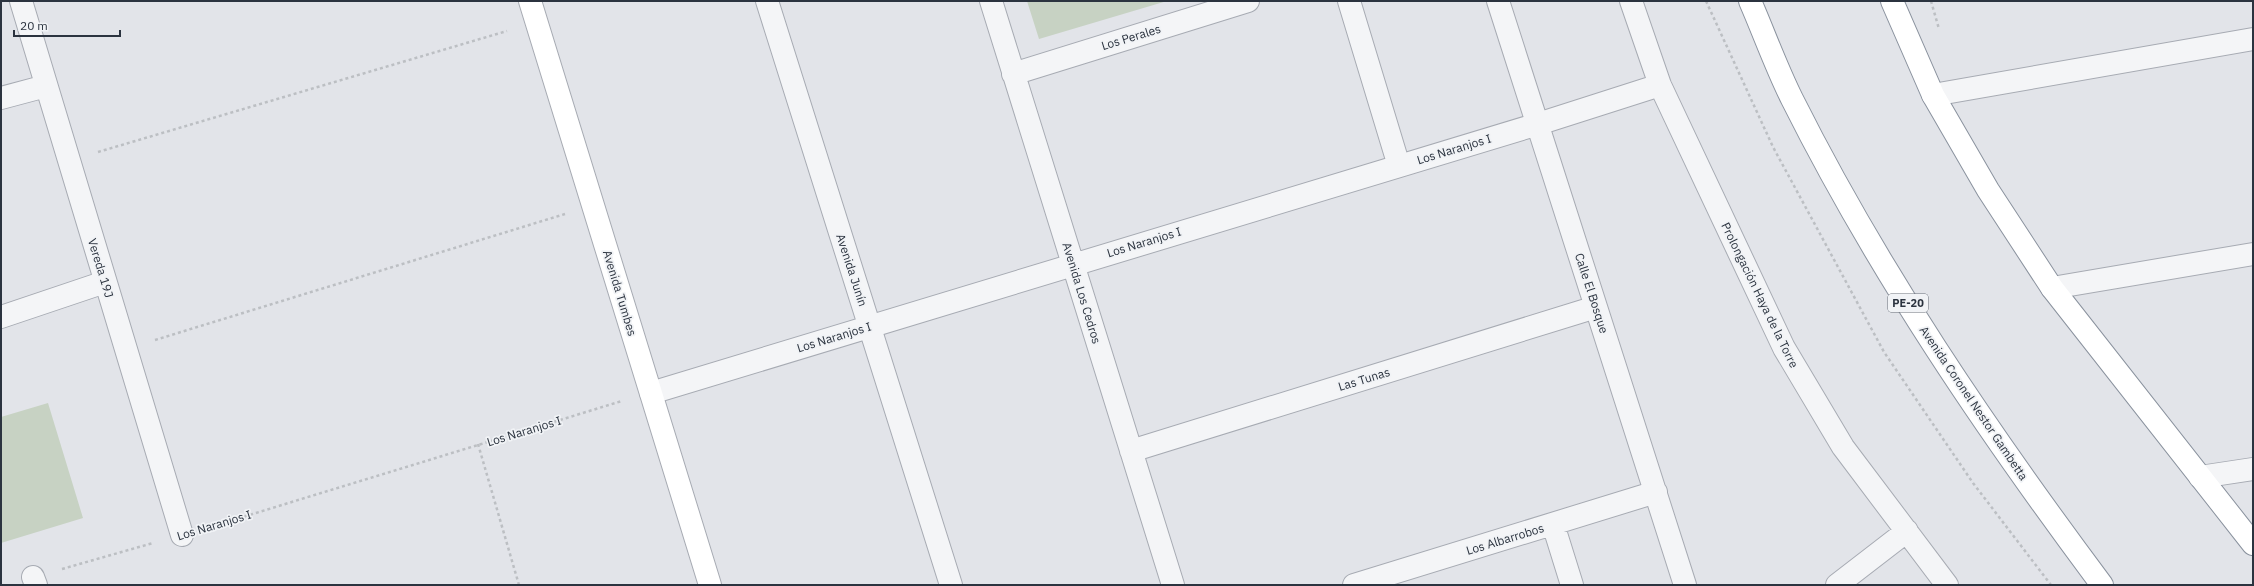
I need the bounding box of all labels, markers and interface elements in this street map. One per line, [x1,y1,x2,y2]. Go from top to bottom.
scale bar [14,12,120,38]
text: 20 m [20,18,48,33]
street label: Los Perales [1099,21,1163,53]
street label: Los Naranjos I [1415,131,1493,167]
street label: Prolongación Haya de la Torre [1718,220,1802,371]
street label: Los Naranjos I [1105,224,1183,260]
street label: Avenida Junín [833,232,871,308]
street label: Vereda 19J [85,237,117,299]
street label: Avenida Los Cedros [1059,241,1105,346]
street label: Avenida Tumbes [600,248,640,338]
street label: Calle El Bosque [1572,251,1612,335]
road number: PE-20 [1888,294,1928,312]
street label: Los Naranjos I [795,319,873,355]
street label: Avenida Coronel Nestor Gambetta [1917,323,2032,484]
street label: Las Tunas [1336,364,1392,394]
street label: Los Naranjos I [485,413,563,449]
street label: Los Naranjos I [175,507,253,543]
street label: Los Albarrobos [1464,520,1546,558]

